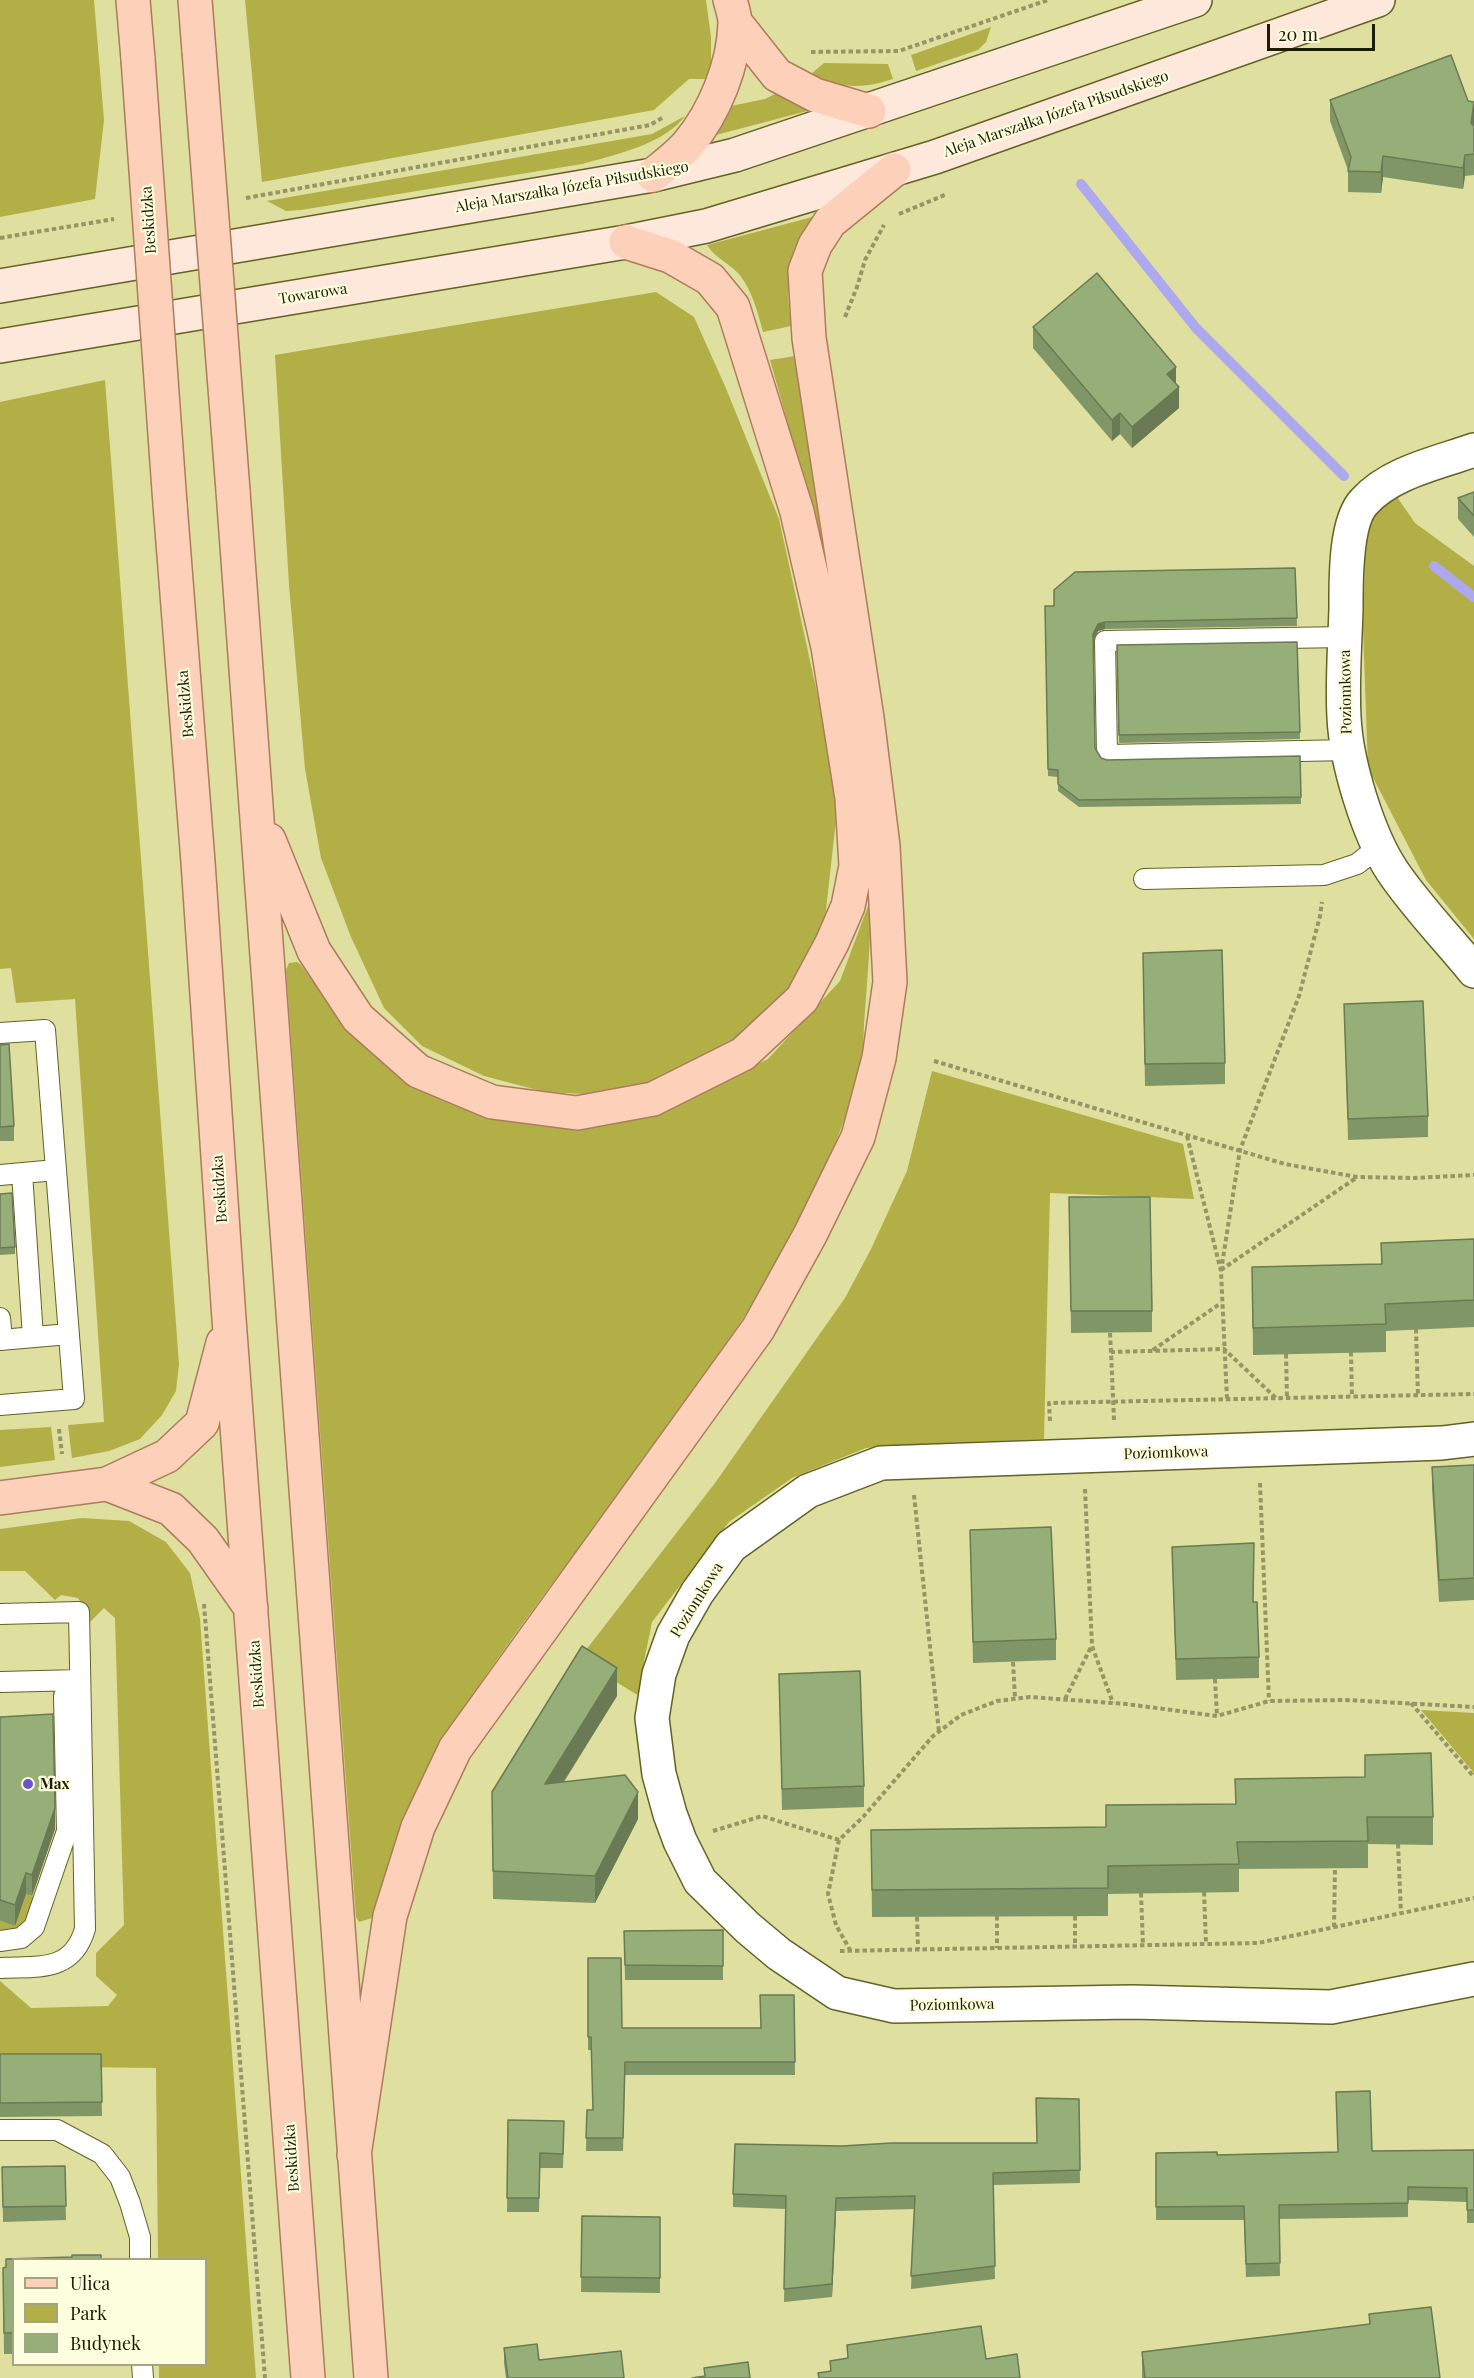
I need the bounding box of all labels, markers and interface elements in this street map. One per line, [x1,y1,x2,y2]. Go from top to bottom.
scale bar [1270,12,1378,50]
text: 20 m [1278,22,1318,46]
street label: Aleja Marszałka Józefa Piłsudskiego [941,67,1171,161]
street label: Aleja Marszałka Józefa Piłsudskiego [454,158,690,216]
street label: Beskidzka [138,186,160,254]
street label: Towarowa [277,280,349,308]
street label: Poziomkowa [1336,649,1356,735]
street label: Beskidzka [174,669,198,739]
street label: Beskidzka [209,1155,231,1223]
street label: Poziomkowa [1123,1443,1209,1463]
street label: Poziomkowa [667,1559,727,1641]
street label: Beskidzka [246,1640,268,1708]
place label: Max [40,1775,70,1793]
marker: Max [21,1777,35,1791]
street label: Poziomkowa [909,1995,995,2015]
street label: Beskidzka [281,2124,303,2192]
legend [12,2258,207,2366]
text: Ulica [70,2271,110,2295]
text: Park [70,2301,107,2325]
text: Budynek [70,2331,141,2355]

